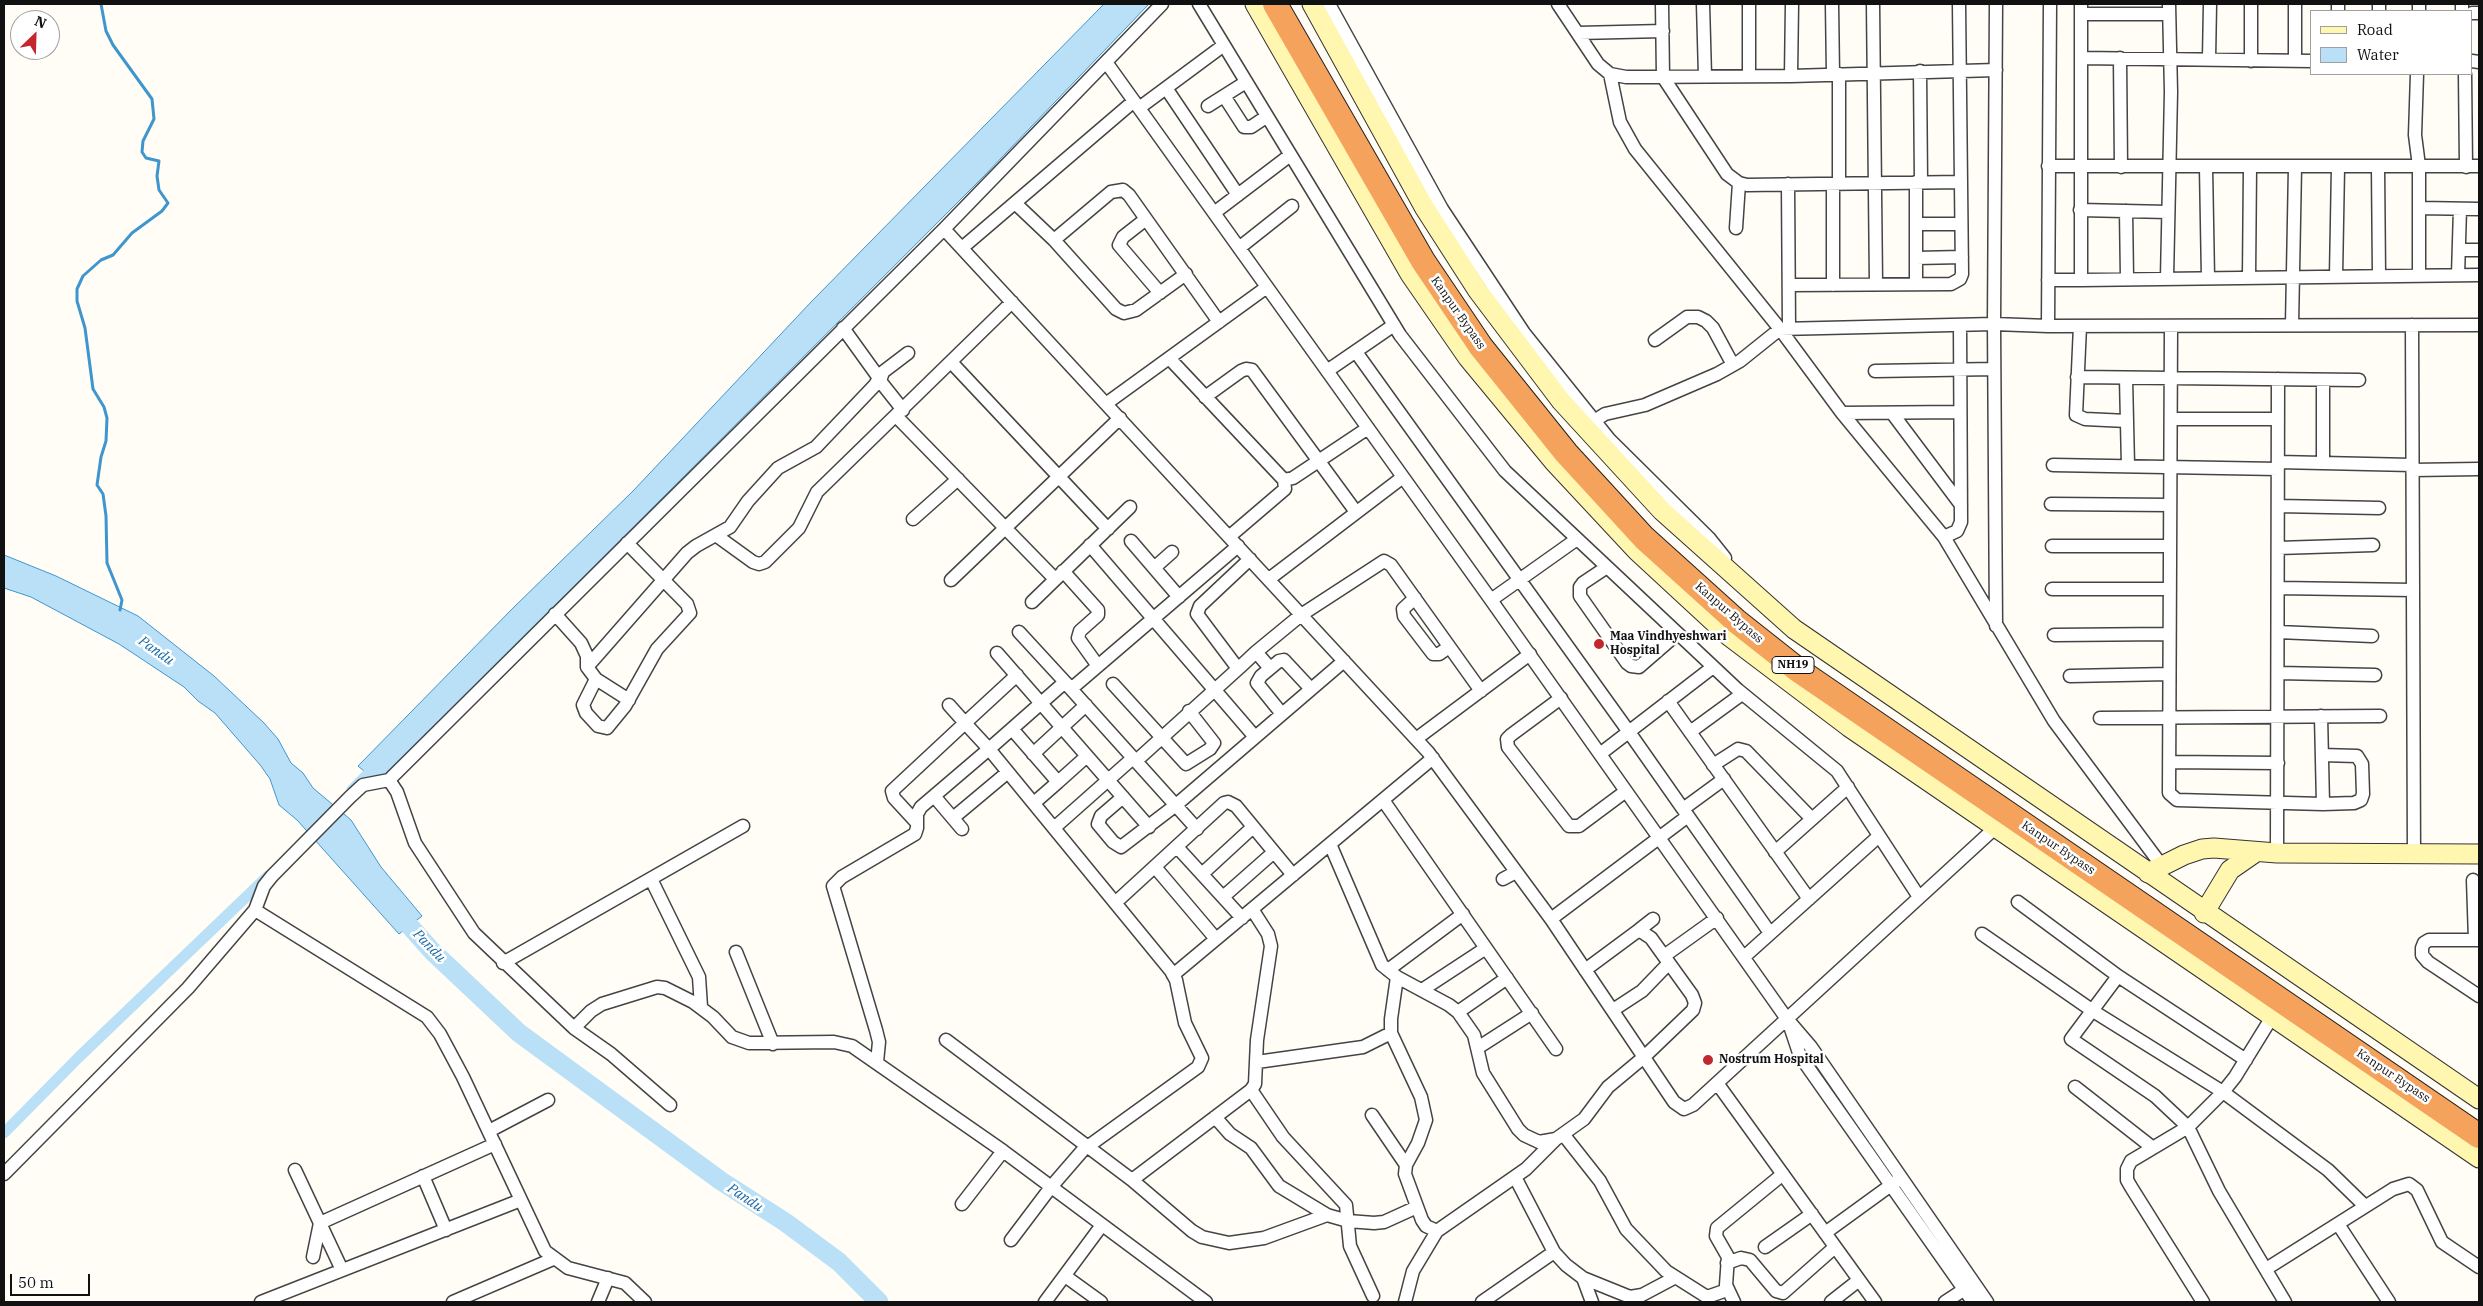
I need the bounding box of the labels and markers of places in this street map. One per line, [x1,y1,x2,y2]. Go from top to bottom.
place label: Maa Vindhyeshwari Hospital [1610,630,1727,658]
marker: Maa Vindhyeshwari Hospital [1592,637,1606,651]
marker: Nostrum Hospital [1701,1053,1715,1067]
place label: Nostrum Hospital [1719,1053,1824,1067]

